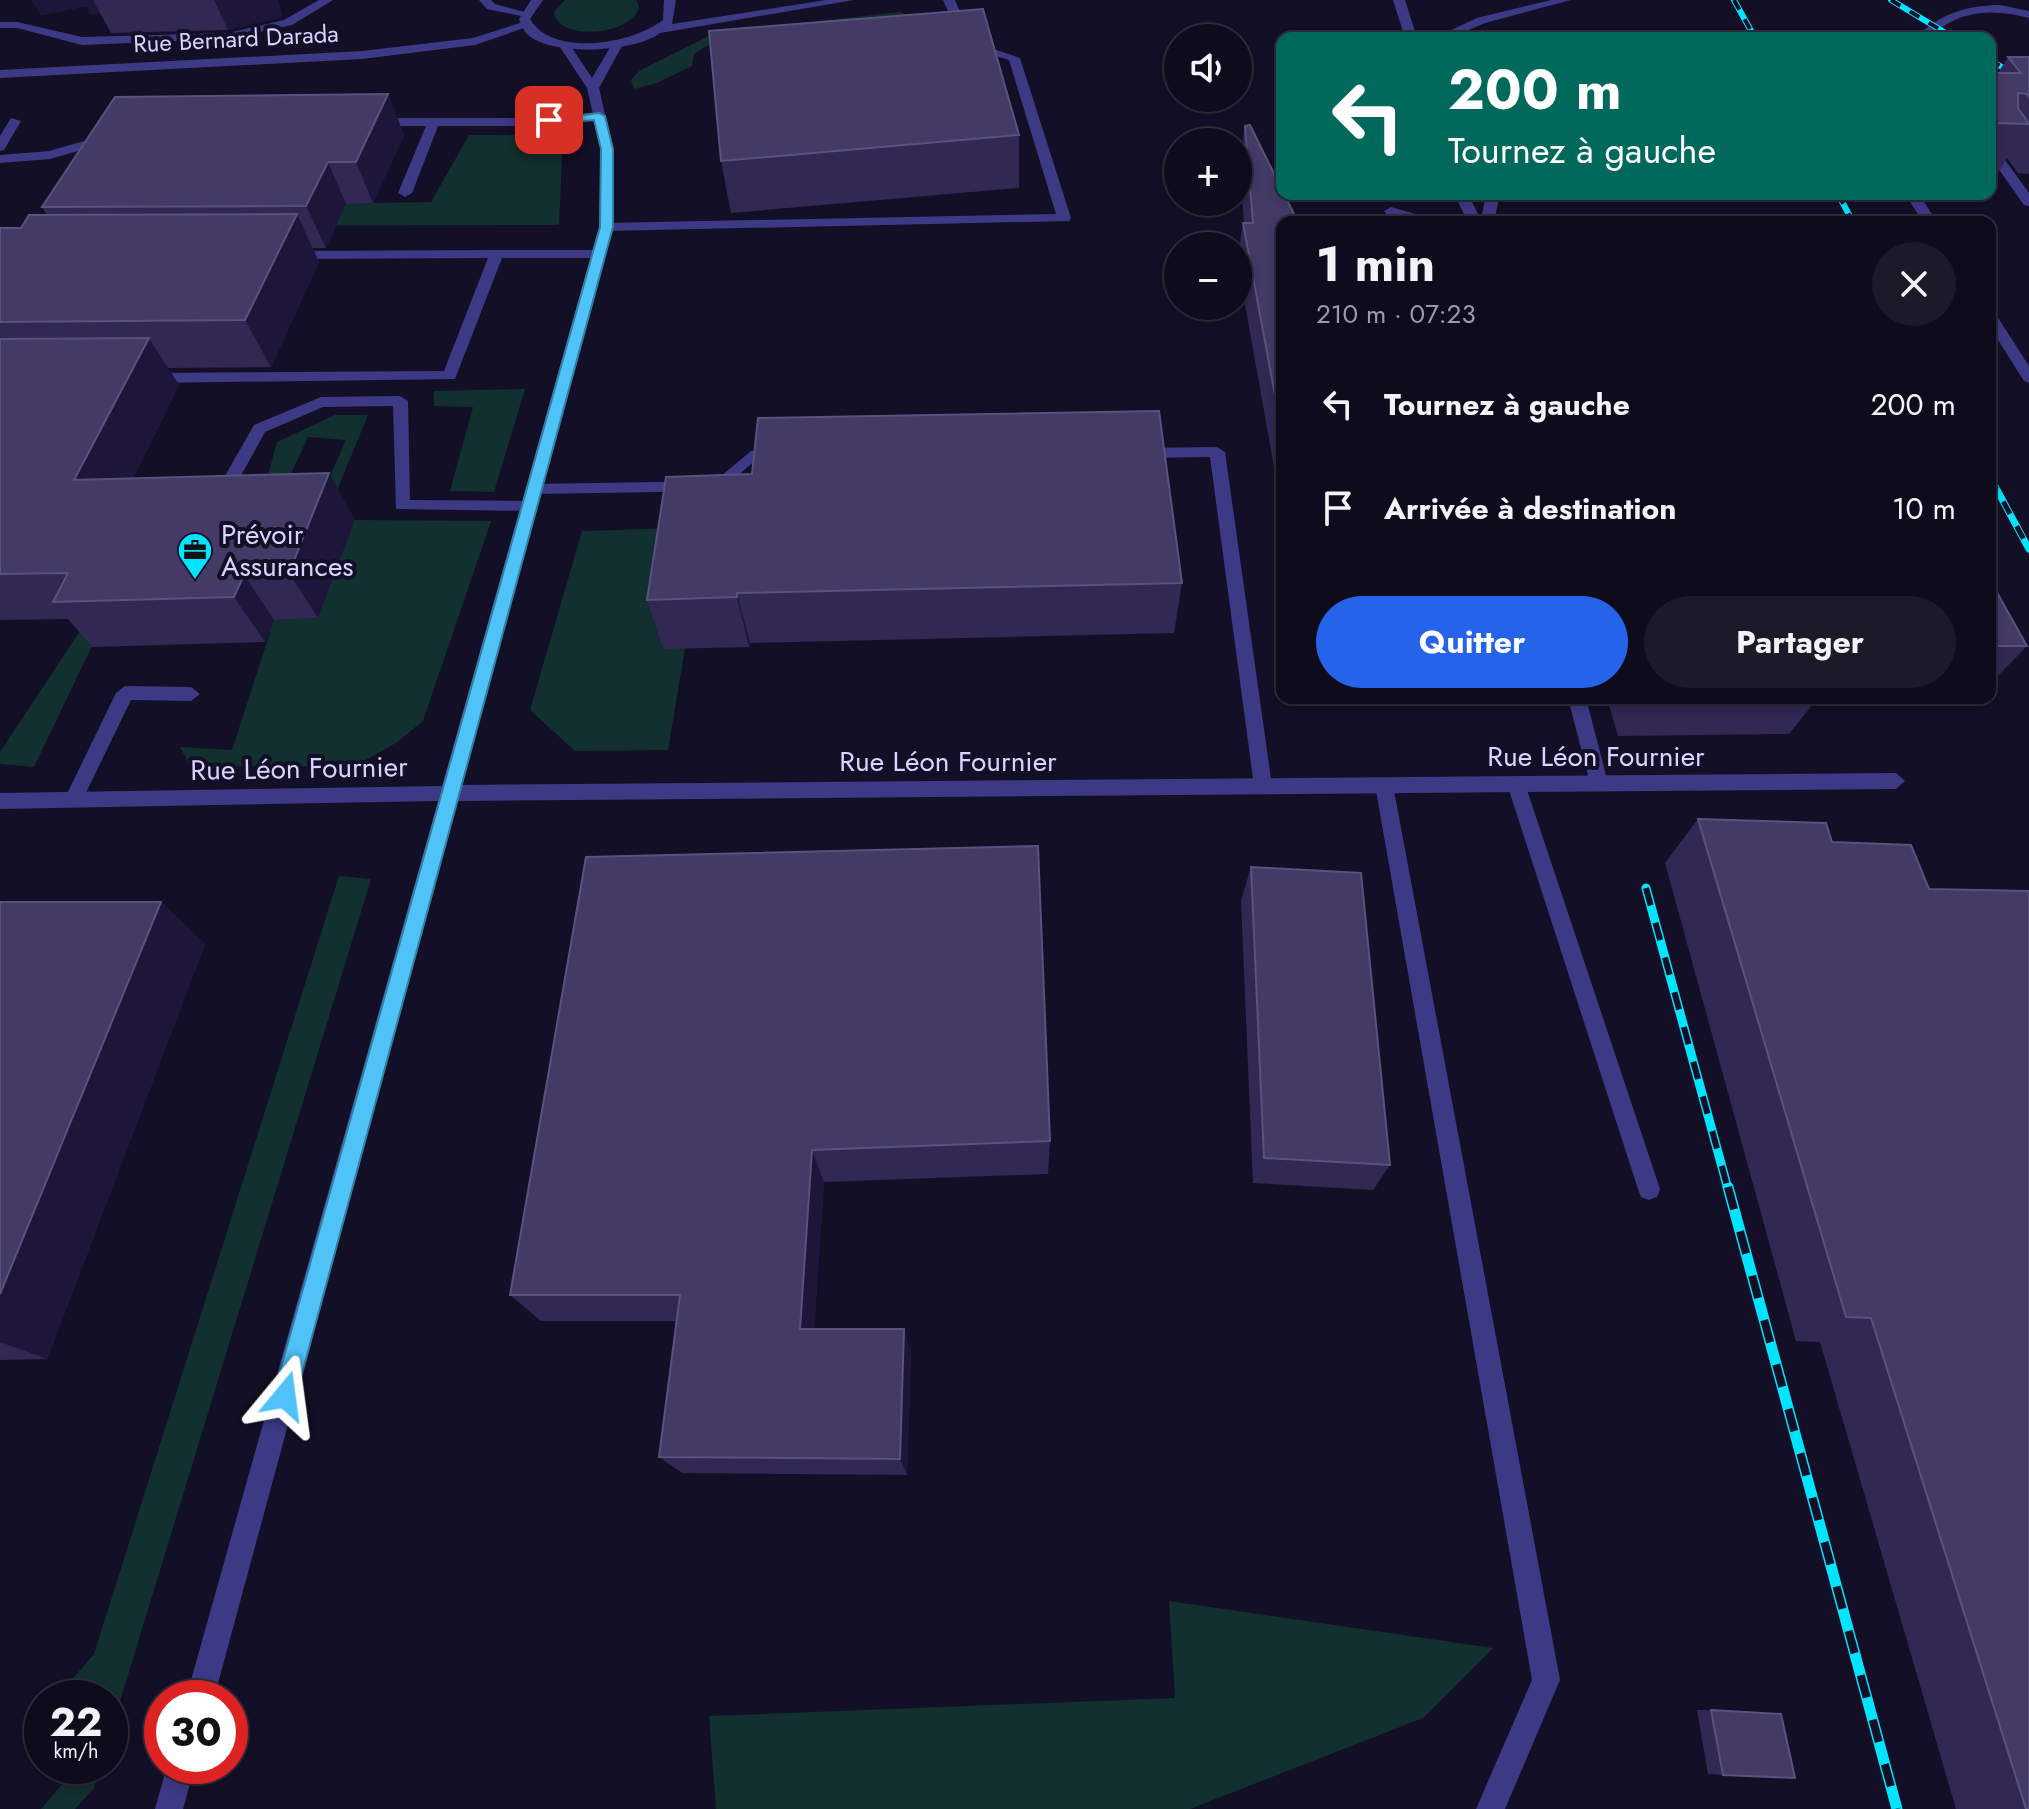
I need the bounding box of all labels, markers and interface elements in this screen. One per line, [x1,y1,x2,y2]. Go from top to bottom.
street label: Rue Bernard Darada [132,16,340,61]
map controls [1164,24,1252,320]
button: sound [1164,24,1252,112]
text: 200 m [1448,49,1622,130]
icon: left [1316,64,1420,168]
pin [515,86,583,154]
icon: arrive [527,98,571,142]
text: Tournez à gauche [1448,124,1716,176]
button: + [1164,128,1252,216]
text: 1 min [1316,230,1435,299]
button: − [1164,232,1252,320]
button: close [1872,242,1956,326]
text: 210 m · 07:23 [1316,295,1476,333]
icon: left [1316,382,1360,426]
text: Tournez à gauche [1384,383,1630,426]
text: 200 m [1871,383,1956,426]
icon: arrive [1316,486,1360,530]
text: Arrivée à destination [1384,487,1676,530]
text: 10 m [1892,487,1956,530]
place label: Prévoir Assurances [221,514,354,587]
office icon: Prévoir Assurances [176,531,214,581]
button: Quitter [1316,596,1628,688]
button: Partager [1644,596,1956,688]
street label: Rue Léon Fournier [1487,736,1705,777]
street label: Rue Léon Fournier [839,741,1057,782]
street label: Rue Léon Fournier [190,746,408,791]
position arrow [243,1354,327,1438]
speed limit sign: 30 [144,1680,248,1784]
text: 22 [50,1693,102,1751]
text: km/h [53,1737,99,1766]

